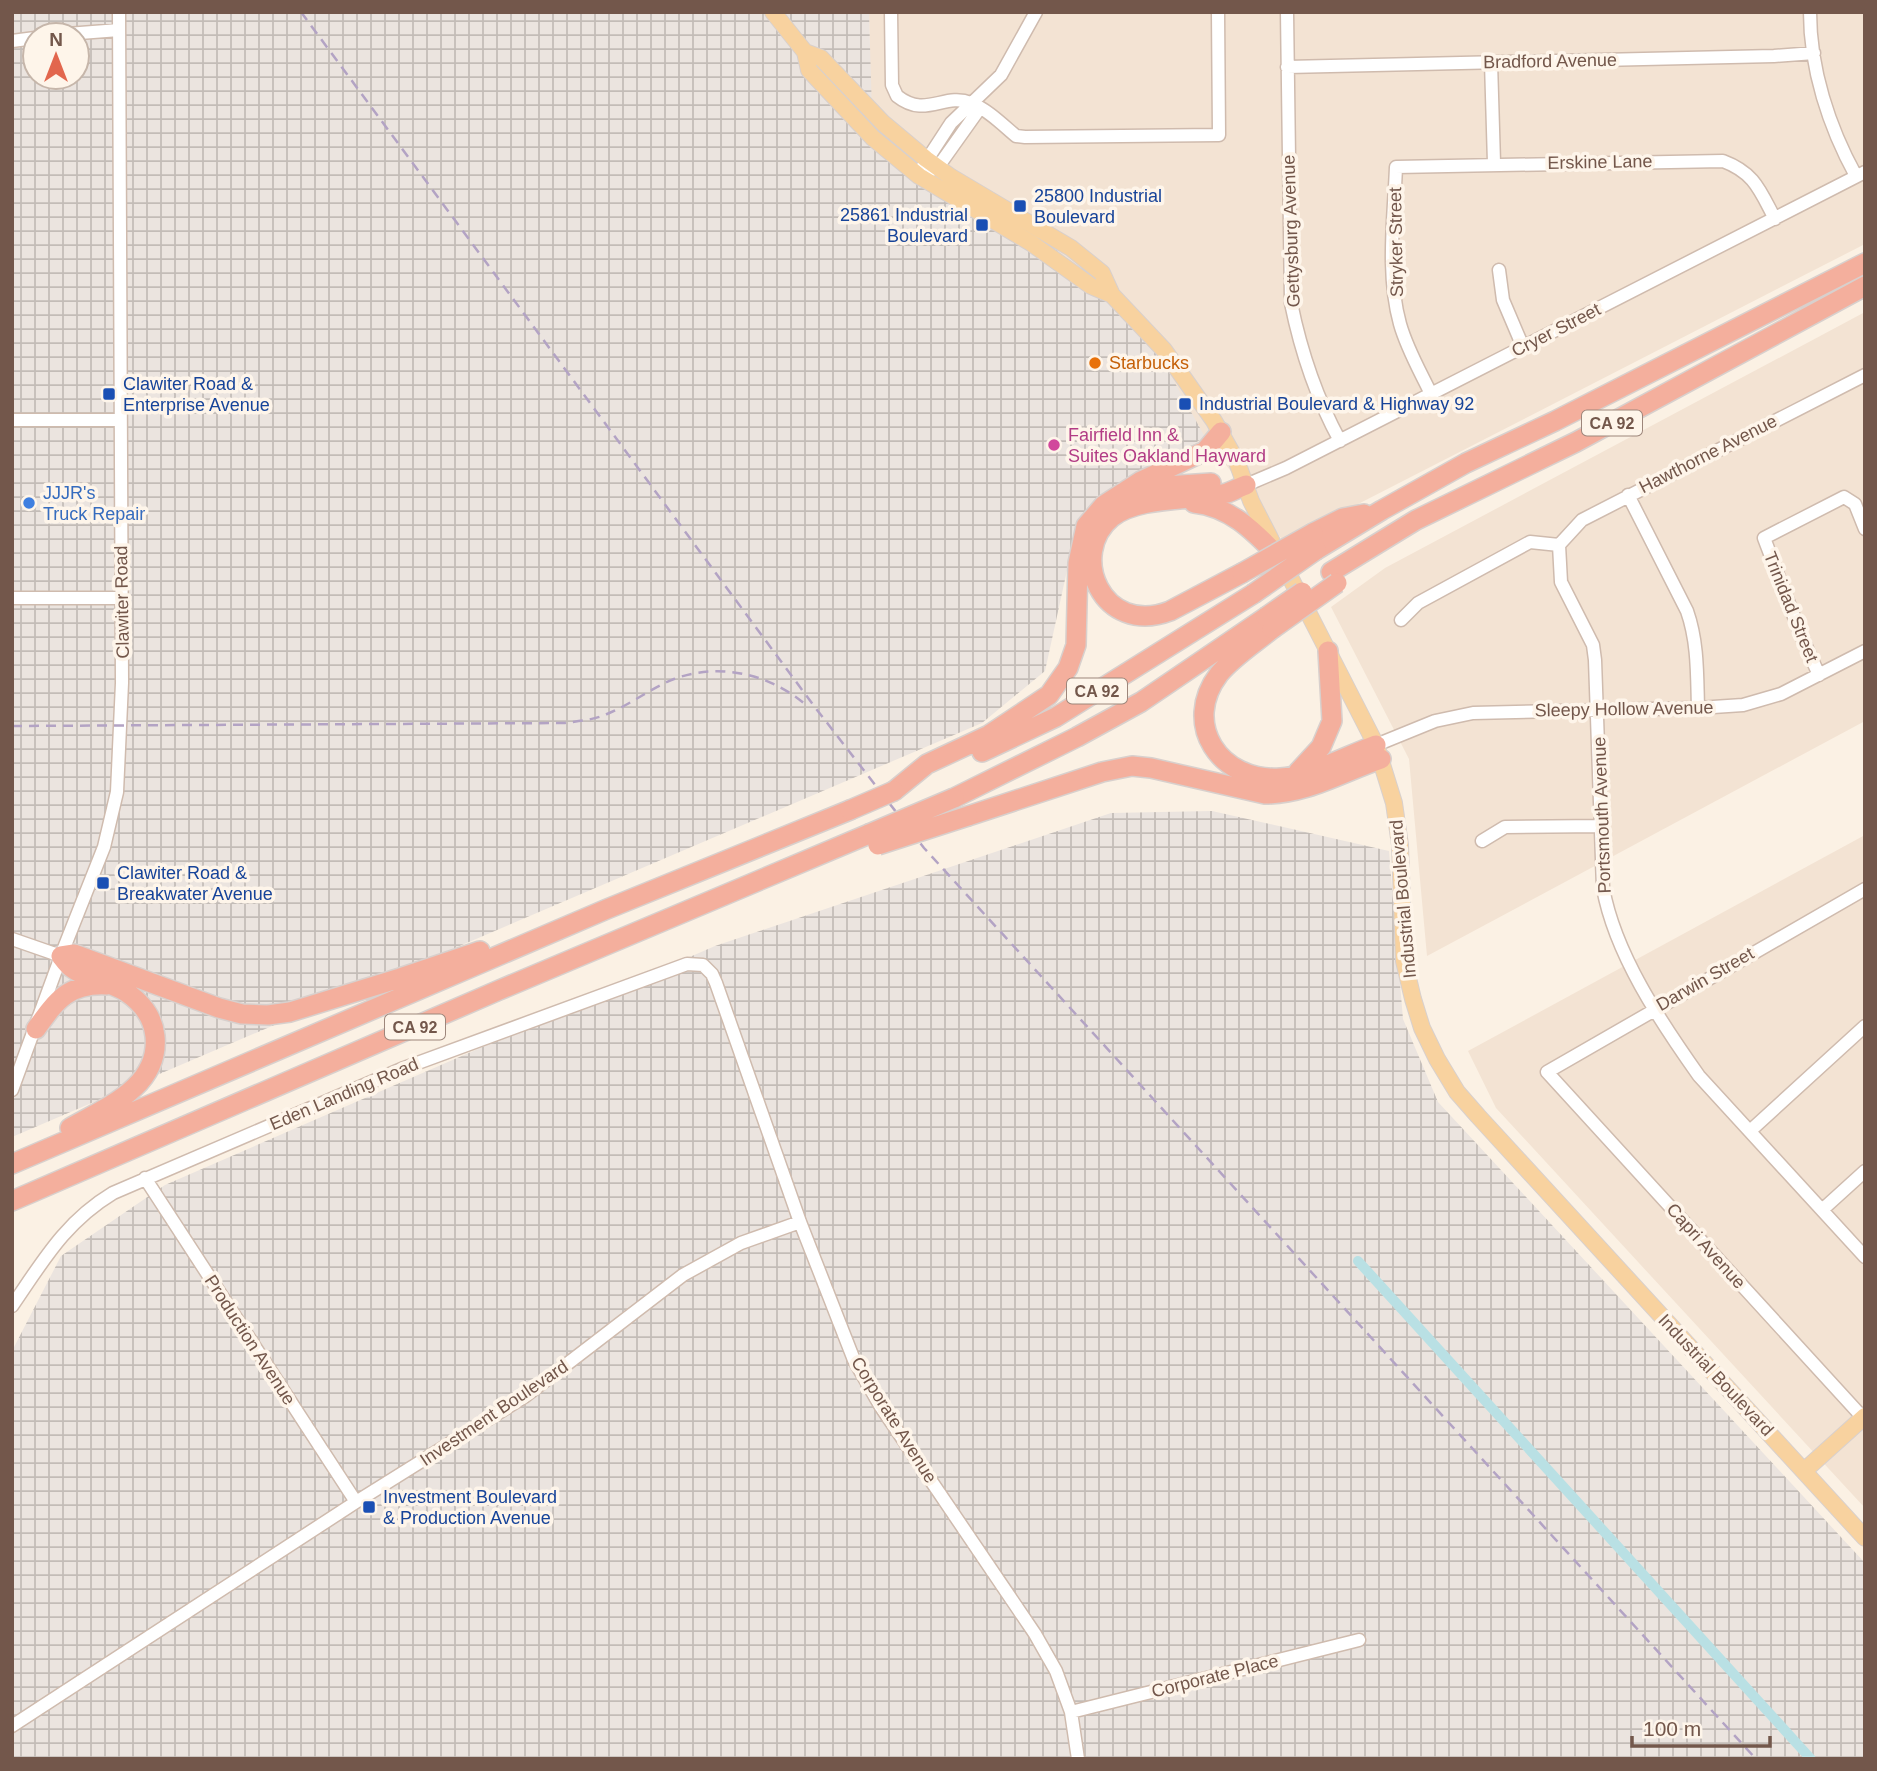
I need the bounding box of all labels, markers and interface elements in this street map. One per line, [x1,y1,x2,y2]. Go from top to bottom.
north arrow [21,21,91,91]
text: N [49,29,63,50]
street label: Bradford Avenue [1483,50,1617,72]
street label: Erskine Lane [1547,151,1653,173]
street label: Gettysburg Avenue [1278,154,1304,308]
place label: 25800 Industrial Boulevard [1034,186,1162,227]
street label: Stryker Street [1385,187,1407,297]
marker: 25800 Industrial Boulevard [1012,198,1028,214]
place label: 25861 Industrial Boulevard [840,205,968,246]
marker: 25861 Industrial Boulevard [974,217,990,233]
street label: Cryer Street [1508,299,1604,361]
place label: Starbucks [1109,353,1189,373]
marker: Starbucks [1087,355,1103,371]
place label: Clawiter Road & Enterprise Avenue [123,374,270,415]
marker: Clawiter Road & Enterprise Avenue [101,386,117,402]
place label: Industrial Boulevard & Highway 92 [1199,394,1474,414]
marker: Industrial Boulevard & Highway 92 [1177,396,1193,412]
road number: CA 92 [1582,410,1642,436]
street label: Hawthorne Avenue [1636,411,1780,497]
place label: Fairfield Inn & Suites Oakland Hayward [1068,425,1266,466]
marker: Fairfield Inn & Suites Oakland Hayward [1046,437,1062,453]
place label: JJJR's Truck Repair [43,483,145,524]
marker: JJJR's Truck Repair [21,495,37,511]
street label: Clawiter Road [111,545,133,659]
street label: Trinidad Street [1760,549,1822,665]
road number: CA 92 [1067,678,1127,704]
street label: Sleepy Hollow Avenue [1534,697,1714,721]
street label: Portsmouth Avenue [1589,736,1615,894]
street label: Industrial Boulevard [1386,819,1420,979]
place label: Clawiter Road & Breakwater Avenue [117,863,273,904]
marker: Clawiter Road & Breakwater Avenue [95,875,111,891]
street label: Darwin Street [1653,943,1757,1015]
road number: CA 92 [385,1015,445,1040]
street label: Eden Landing Road [267,1054,421,1134]
street label: Capri Avenue [1663,1199,1749,1293]
street label: Production Avenue [201,1271,299,1409]
street label: Industrial Boulevard [1654,1310,1778,1440]
street label: Corporate Avenue [847,1353,941,1487]
street label: Investment Boulevard [416,1356,572,1470]
place label: Investment Boulevard & Production Avenue [383,1487,557,1528]
marker: Investment Boulevard & Production Avenue [361,1499,377,1515]
street label: Corporate Place [1149,1651,1281,1701]
scale bar [1632,1704,1770,1748]
text: 100 m [1643,1717,1701,1740]

